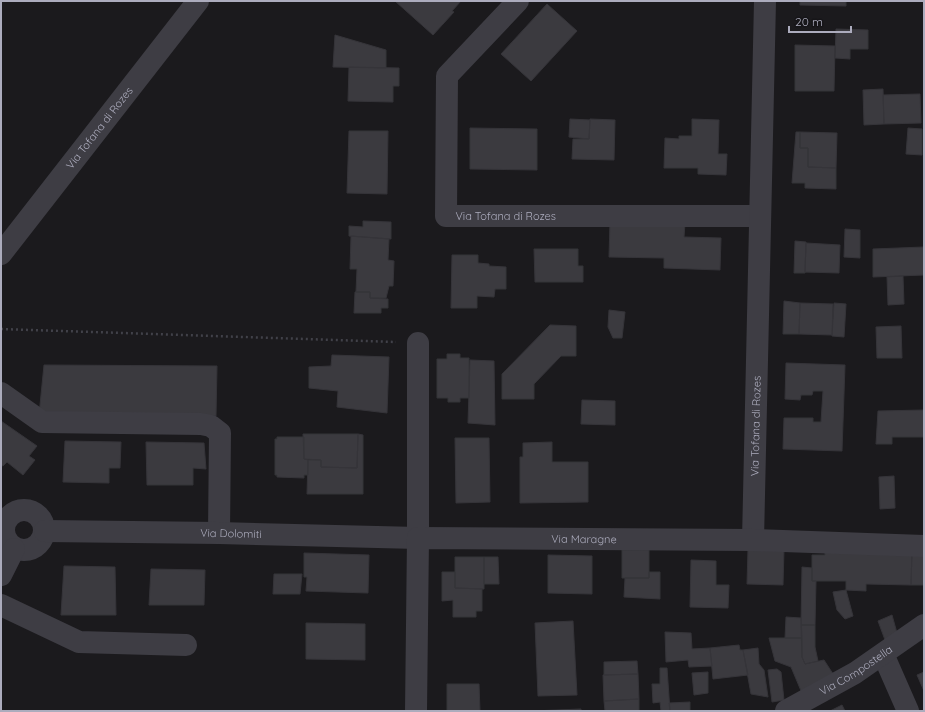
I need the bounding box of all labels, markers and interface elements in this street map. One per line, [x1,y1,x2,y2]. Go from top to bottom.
scale bar [789,8,851,34]
text: 20 m [795,14,823,29]
street label: Via Tofana di Rozes [63,84,136,172]
street label: Via Tofana di Rozes [455,209,556,223]
street label: Via Tofana di Rozes [747,376,764,476]
street label: Via Dolomiti [200,526,262,541]
street label: Via Maragne [551,532,617,546]
street label: Via Compostella [817,642,895,698]

